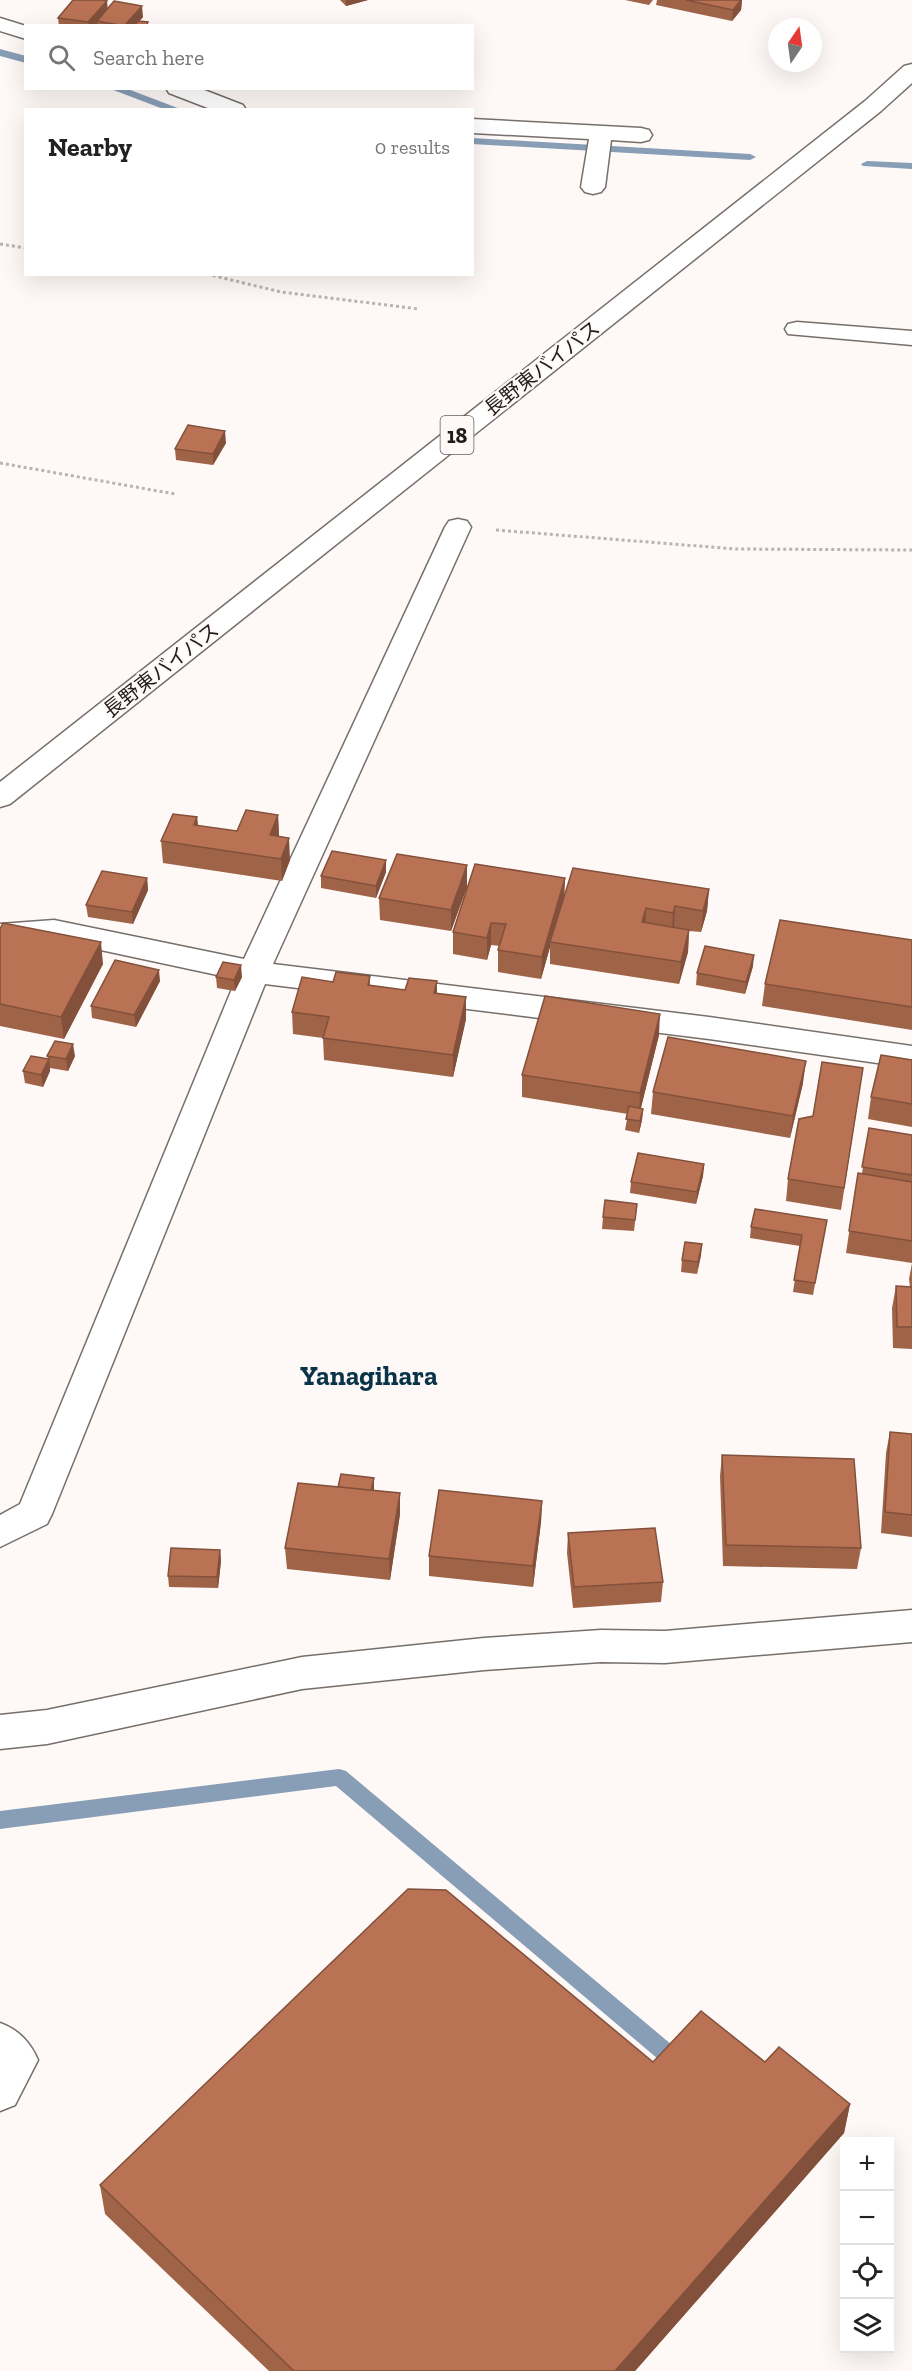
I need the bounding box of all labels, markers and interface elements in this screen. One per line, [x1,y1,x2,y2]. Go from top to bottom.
north arrow [768,18,822,72]
search box [24,24,474,90]
icon: search [45,41,78,74]
text: Search here [93,44,204,71]
text: Nearby [48,131,132,163]
text: 0 results [375,135,450,159]
street label: 長野東バイパス [480,316,604,420]
road number: 18 [440,416,474,454]
street label: 長野東バイパス [99,618,223,722]
district label: Yanagihara [300,1360,438,1392]
map controls [840,2137,894,2353]
button: + [840,2137,894,2191]
button: − [840,2191,894,2245]
button: locate [840,2245,894,2299]
button: layers [840,2299,894,2353]

